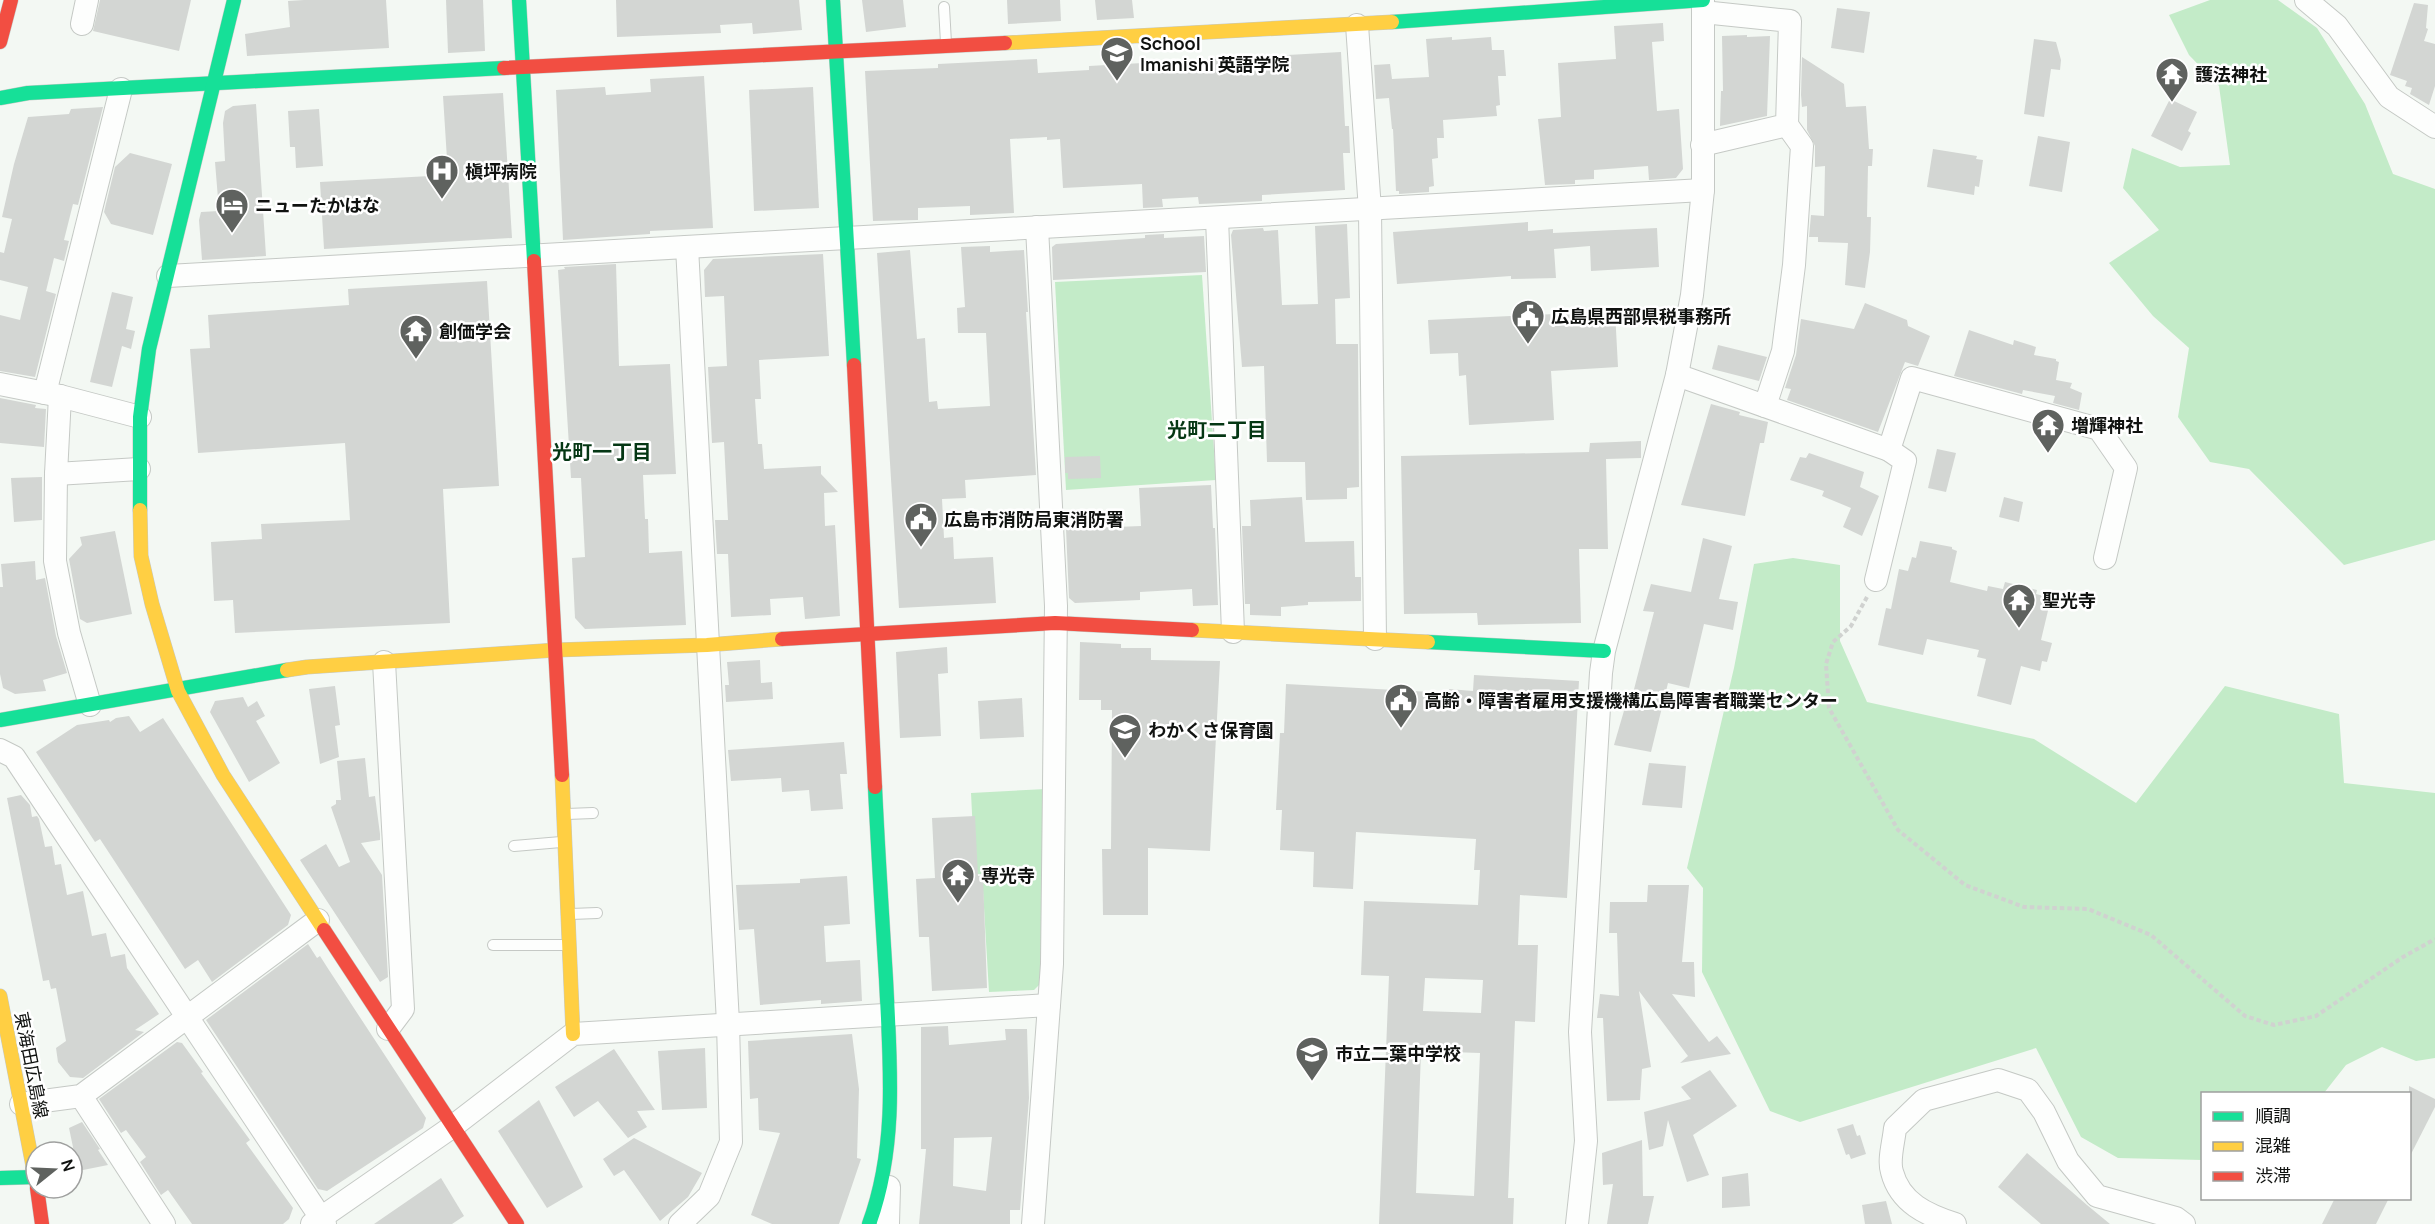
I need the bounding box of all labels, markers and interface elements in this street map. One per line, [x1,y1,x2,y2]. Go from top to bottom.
place label: School Imanishi 英語学院 [1140,31,1290,76]
school or university icon: School Imanishi 英語学院 [1099,35,1135,82]
temple icon: 護法神社 [2154,56,2190,103]
place label: 護法神社 [2195,62,2267,86]
hospital icon: 槇坪病院 [424,153,460,200]
place label: 槇坪病院 [465,159,537,183]
hotel icon: ニューたかはな [214,187,250,234]
place label: ニューたかはな [255,193,380,217]
public building icon: 広島県西部県税事務所 [1510,298,1546,345]
place label: 広島県西部県税事務所 [1551,304,1731,328]
temple icon: 創価学会 [398,313,434,360]
place label: 創価学会 [439,319,511,343]
temple icon: 増輝神社 [2030,407,2066,454]
place label: 増輝神社 [2071,413,2143,437]
district label: 光町二丁目 [1167,416,1267,443]
district label: 光町一丁目 [552,438,652,465]
public building icon: 広島市消防局東消防署 [903,501,939,548]
place label: 広島市消防局東消防署 [944,507,1124,531]
temple icon: 聖光寺 [2001,582,2037,629]
place label: 聖光寺 [2042,588,2096,612]
public building icon: 高齢・障害者雇用支援機構広島障害者職業センター [1383,682,1419,729]
place label: 高齢・障害者雇用支援機構広島障害者職業センター [1424,688,1838,712]
school or university icon: わかくさ保育園 [1107,712,1143,759]
place label: わかくさ保育園 [1148,718,1274,742]
temple icon: 専光寺 [940,857,976,904]
place label: 専光寺 [981,863,1035,887]
street label: 東海田広島線 [10,1010,54,1120]
school or university icon: 市立二葉中学校 [1294,1035,1330,1082]
place label: 市立二葉中学校 [1335,1041,1461,1065]
legend [2201,1092,2411,1200]
text: 順調 [2255,1103,2291,1127]
text: 混雑 [2255,1133,2291,1157]
north arrow [24,1140,84,1200]
text: N [56,1156,81,1174]
text: 渋滞 [2255,1163,2291,1187]

